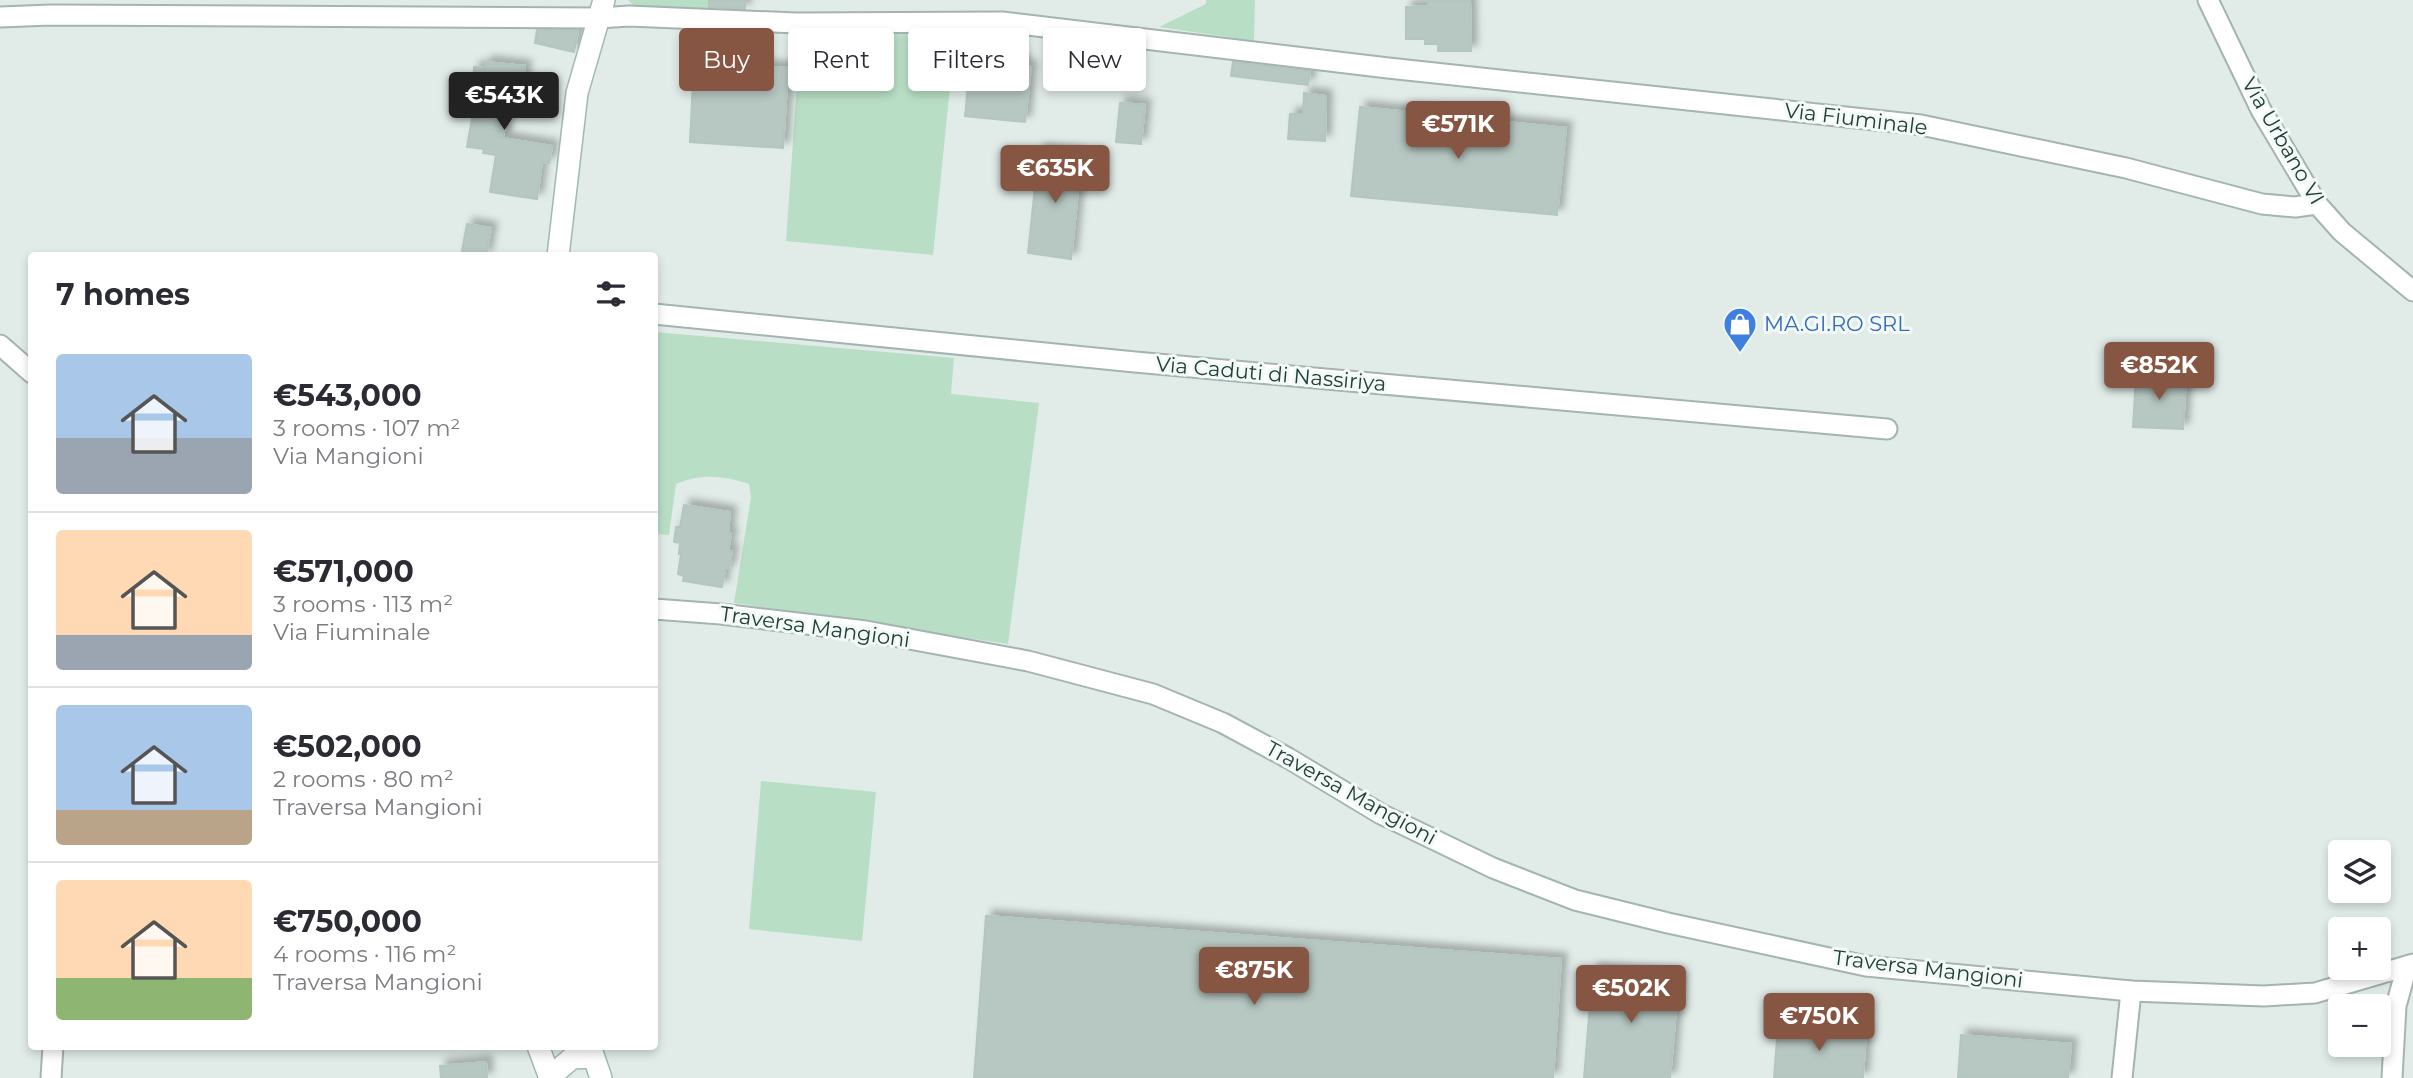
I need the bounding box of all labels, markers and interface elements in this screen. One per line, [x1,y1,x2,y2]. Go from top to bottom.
chip: Buy [679,28,774,91]
chip: Rent [788,28,894,91]
chip: Filters [908,28,1029,91]
chip: New [1043,28,1146,91]
pin: €543K [455,72,553,132]
street label: Via Urbano VI [2237,73,2330,209]
text: €543K [465,81,543,109]
street label: Via Fiuminale [1783,97,1929,140]
pin: €571K [1409,102,1507,161]
text: €571K [1422,110,1494,138]
pin: €635K [1006,146,1104,205]
text: €635K [1017,154,1093,182]
icon: filters [592,275,630,313]
text: 7 homes [56,276,190,313]
shop icon: MA.GI.RO SRL [1721,305,1759,354]
place label: MA.GI.RO SRL [1764,311,1910,336]
pin: €852K [2110,342,2208,402]
street label: Via Caduti di Nassiriya [1155,351,1387,396]
text: €852K [2120,351,2198,379]
text: €543,000 [273,377,422,414]
icon: home [112,382,196,466]
text: 3 rooms · 107 m² [273,414,460,442]
text: Via Mangioni [273,442,424,470]
text: €571,000 [273,553,414,590]
icon: home [112,558,196,642]
text: 3 rooms · 113 m² [273,590,453,618]
street label: Traversa Mangioni [719,601,912,652]
text: Via Fiuminale [273,618,430,646]
text: €502,000 [273,728,422,765]
icon: home [112,733,196,817]
street label: Traversa Mangioni [1261,735,1441,850]
text: 2 rooms · 80 m² [273,765,454,793]
text: Traversa Mangioni [273,793,483,821]
map controls [2328,840,2391,1057]
button: layers [2328,840,2391,903]
text: €750,000 [273,903,422,940]
icon: home [112,908,196,992]
button: + [2328,917,2391,980]
text: 4 rooms · 116 m² [273,940,456,968]
street label: Traversa Mangioni [1832,944,2025,993]
pin: €875K [1205,948,1303,1007]
text: €875K [1215,956,1293,984]
pin: €502K [1582,965,1680,1025]
text: Traversa Mangioni [273,968,483,996]
text: €502K [1592,974,1670,1002]
pin: €750K [1770,993,1868,1053]
button: − [2328,994,2391,1057]
text: €750K [1780,1002,1858,1030]

